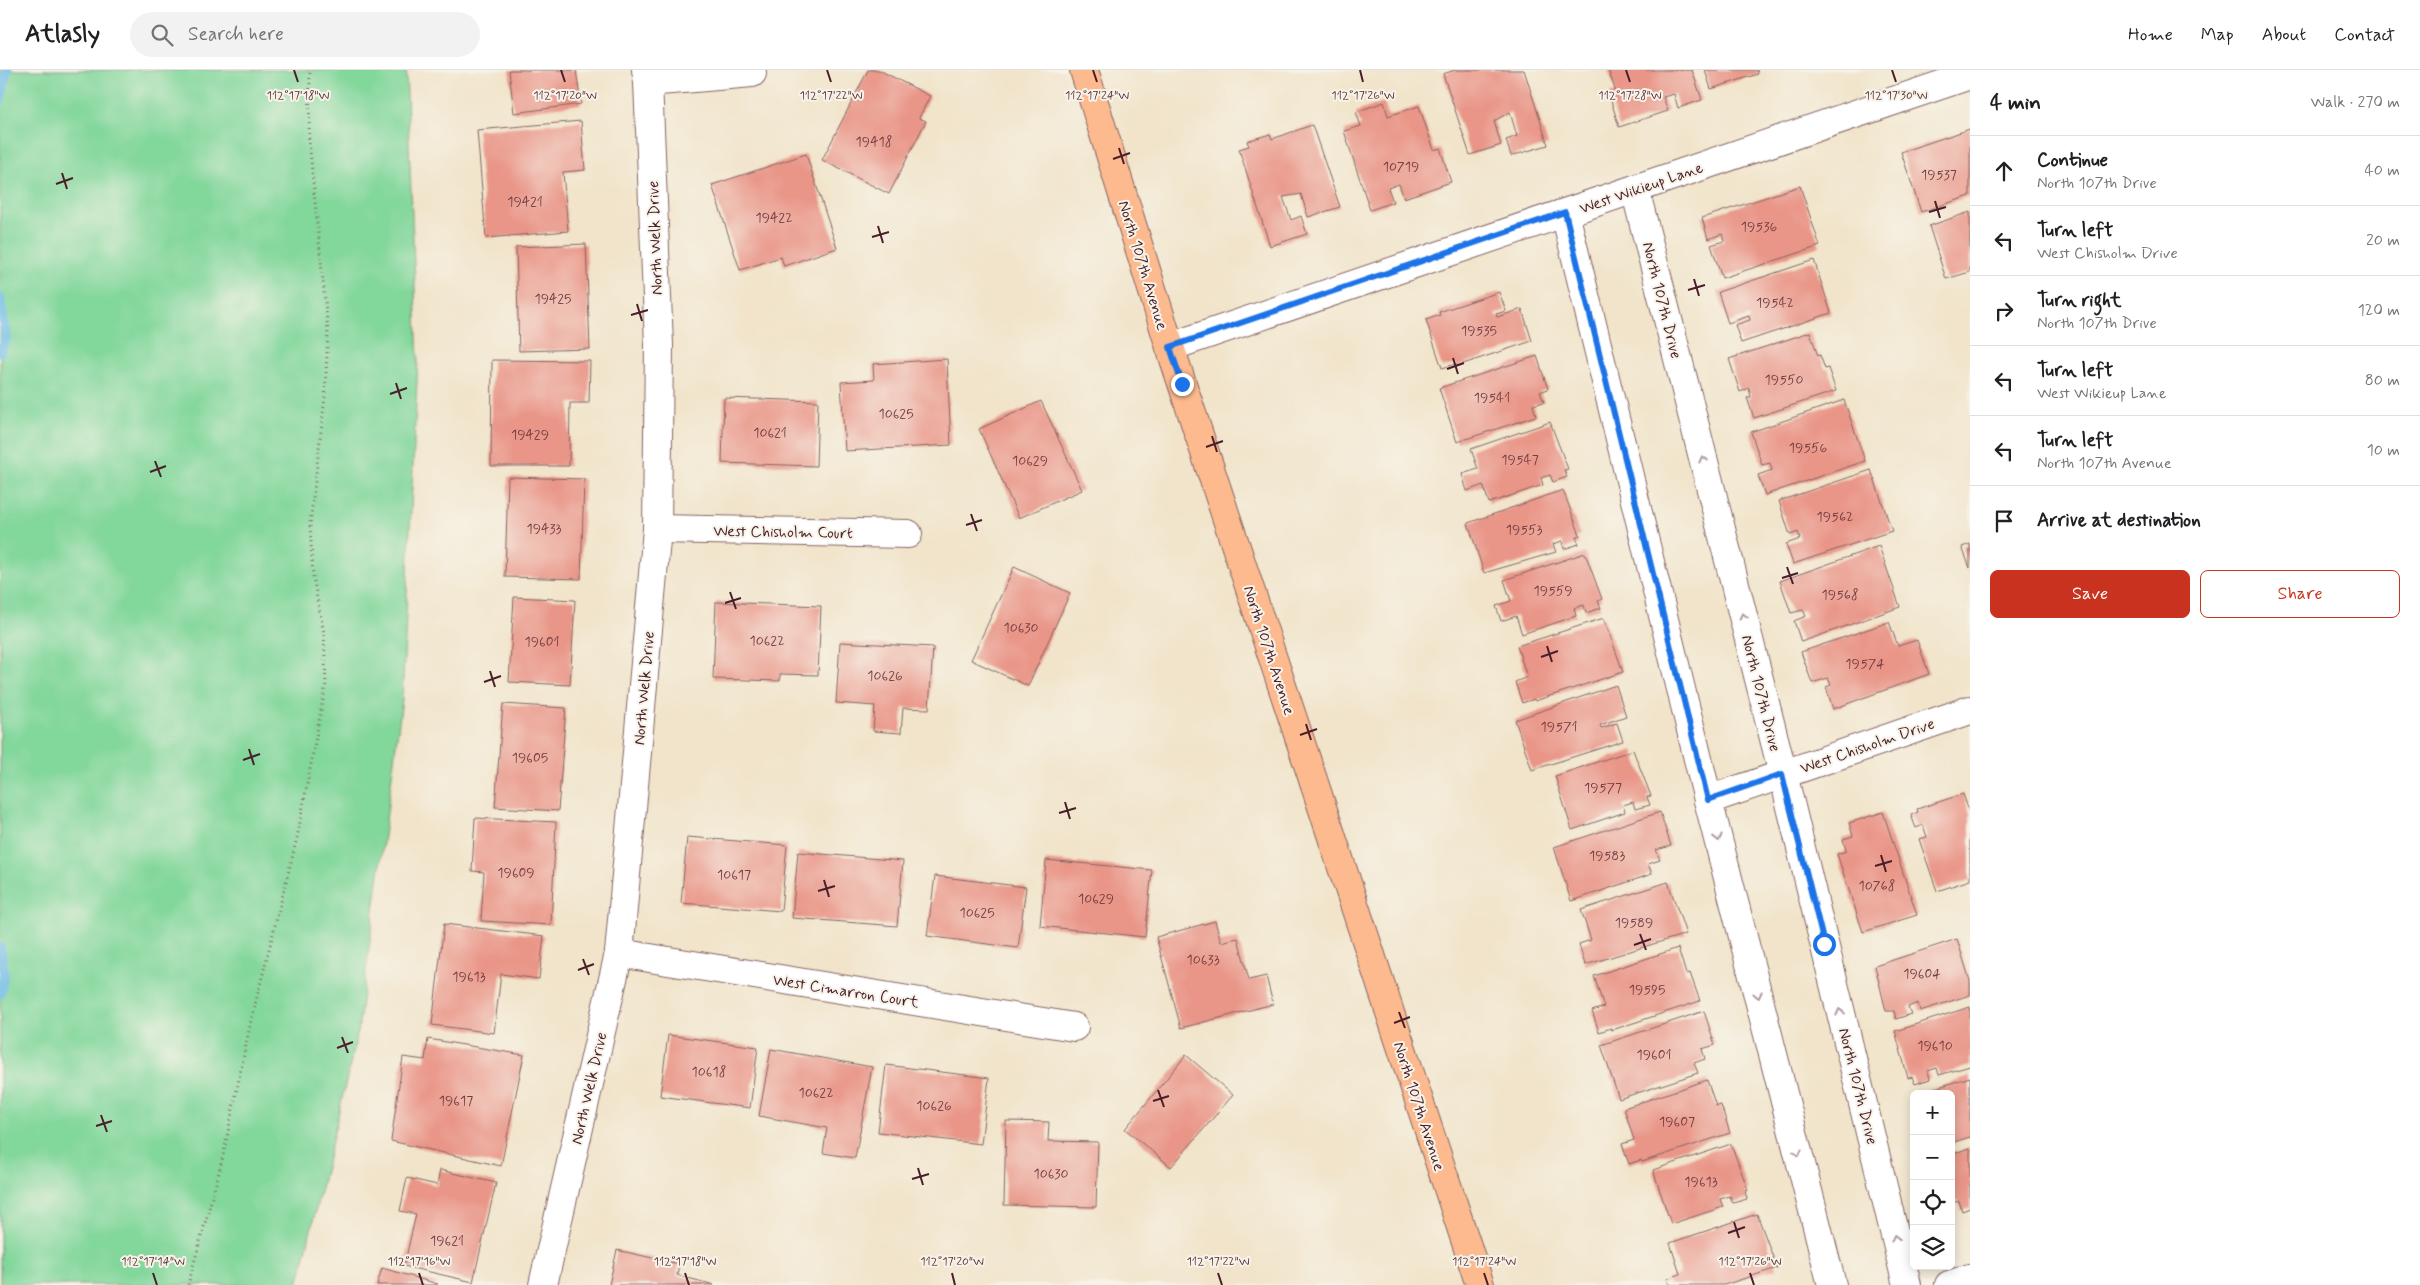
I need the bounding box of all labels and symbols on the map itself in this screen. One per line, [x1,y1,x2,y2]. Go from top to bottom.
text: 112°17'18"W [267,88,330,104]
text: 112°17'20"W [533,88,597,104]
text: 112°17'22"W [799,88,863,104]
text: 112°17'24"W [1065,88,1129,104]
text: 112°17'26"W [1331,88,1395,104]
text: 112°17'28"W [1598,88,1662,104]
text: 112°17'30"W [1864,88,1928,104]
house number: 19418 [856,133,892,151]
street label: West Wikieup Lane [1577,157,1707,219]
house number: 10719 [1383,158,1419,176]
house number: 19537 [1921,166,1957,184]
street label: North Welk Drive [643,180,668,296]
house number: 19421 [507,193,543,211]
street label: North 107th Avenue [1113,198,1172,333]
house number: 19422 [755,209,793,227]
house number: 19536 [1741,218,1777,236]
street label: North 107th Drive [1637,240,1686,361]
house number: 19425 [534,290,572,308]
house number: 19542 [1756,294,1794,312]
house number: 19535 [1461,322,1497,340]
house number: 19550 [1765,371,1803,389]
route end [1171,373,1194,396]
house number: 19541 [1474,389,1510,407]
house number: 10625 [878,405,914,423]
house number: 10621 [753,424,787,442]
house number: 19429 [511,426,549,444]
house number: 19556 [1789,439,1828,457]
house number: 19547 [1501,451,1539,469]
house number: 10629 [1012,452,1048,470]
one-way arrow [1698,454,1709,463]
house number: 19562 [1817,508,1853,526]
house number: 19433 [526,520,562,538]
street label: West Chisholm Court [713,521,853,544]
house number: 19553 [1506,521,1542,539]
house number: 19559 [1533,582,1573,600]
street label: North 107th Avenue [1238,583,1299,718]
house number: 19568 [1821,586,1859,604]
one-way arrow [1738,612,1749,621]
house number: 10630 [1003,619,1039,637]
street label: North Welk Drive [629,630,660,746]
house number: 10622 [749,632,785,650]
house number: 19601 [524,633,560,651]
street label: North 107th Drive [1736,633,1785,754]
house number: 19574 [1845,655,1885,673]
house number: 10626 [867,667,903,685]
street label: West Chisholm Drive [1798,714,1937,779]
house number: 19571 [1541,718,1577,736]
house number: 19605 [512,749,548,767]
house number: 19577 [1584,779,1622,797]
one-way arrow [1712,833,1723,842]
house number: 19583 [1589,847,1625,865]
house number: 19609 [497,864,535,882]
house number: 10617 [717,866,751,884]
house number: 10768 [1859,877,1895,895]
house number: 10629 [1078,890,1114,908]
house number: 10625 [959,904,995,922]
house number: 19589 [1615,914,1653,932]
route start [1813,933,1836,956]
house number: 10633 [1186,951,1220,969]
house number: 19604 [1903,965,1941,983]
house number: 19613 [452,968,486,986]
street label: West Cimarron Court [771,970,921,1013]
house number: 19595 [1629,981,1665,999]
one-way arrow [1752,991,1763,1000]
one-way arrow [1836,1008,1846,1016]
street label: North 107th Drive [1833,1026,1882,1147]
street label: North Welk Drive [566,1030,613,1146]
house number: 19610 [1917,1037,1953,1055]
street label: North 107th Avenue [1388,1039,1449,1174]
house number: 19601 [1636,1046,1672,1064]
house number: 10618 [692,1063,726,1081]
house number: 10622 [798,1084,834,1102]
house number: 19617 [439,1092,473,1110]
house number: 10626 [916,1097,952,1115]
house number: 19607 [1659,1113,1695,1131]
one-way arrow [1793,1148,1803,1156]
house number: 10630 [1033,1165,1069,1183]
house number: 19613 [1684,1173,1718,1191]
house number: 19621 [430,1232,464,1250]
one-way arrow [1891,1234,1901,1242]
text: 112°17'14"W [121,1254,185,1270]
text: 112°17'16"W [388,1254,451,1270]
text: 112°17'18"W [654,1254,717,1270]
text: 112°17'20"W [920,1254,984,1270]
text: 112°17'22"W [1186,1254,1250,1270]
text: 112°17'24"W [1452,1254,1516,1270]
text: 112°17'26"W [1718,1254,1782,1270]

